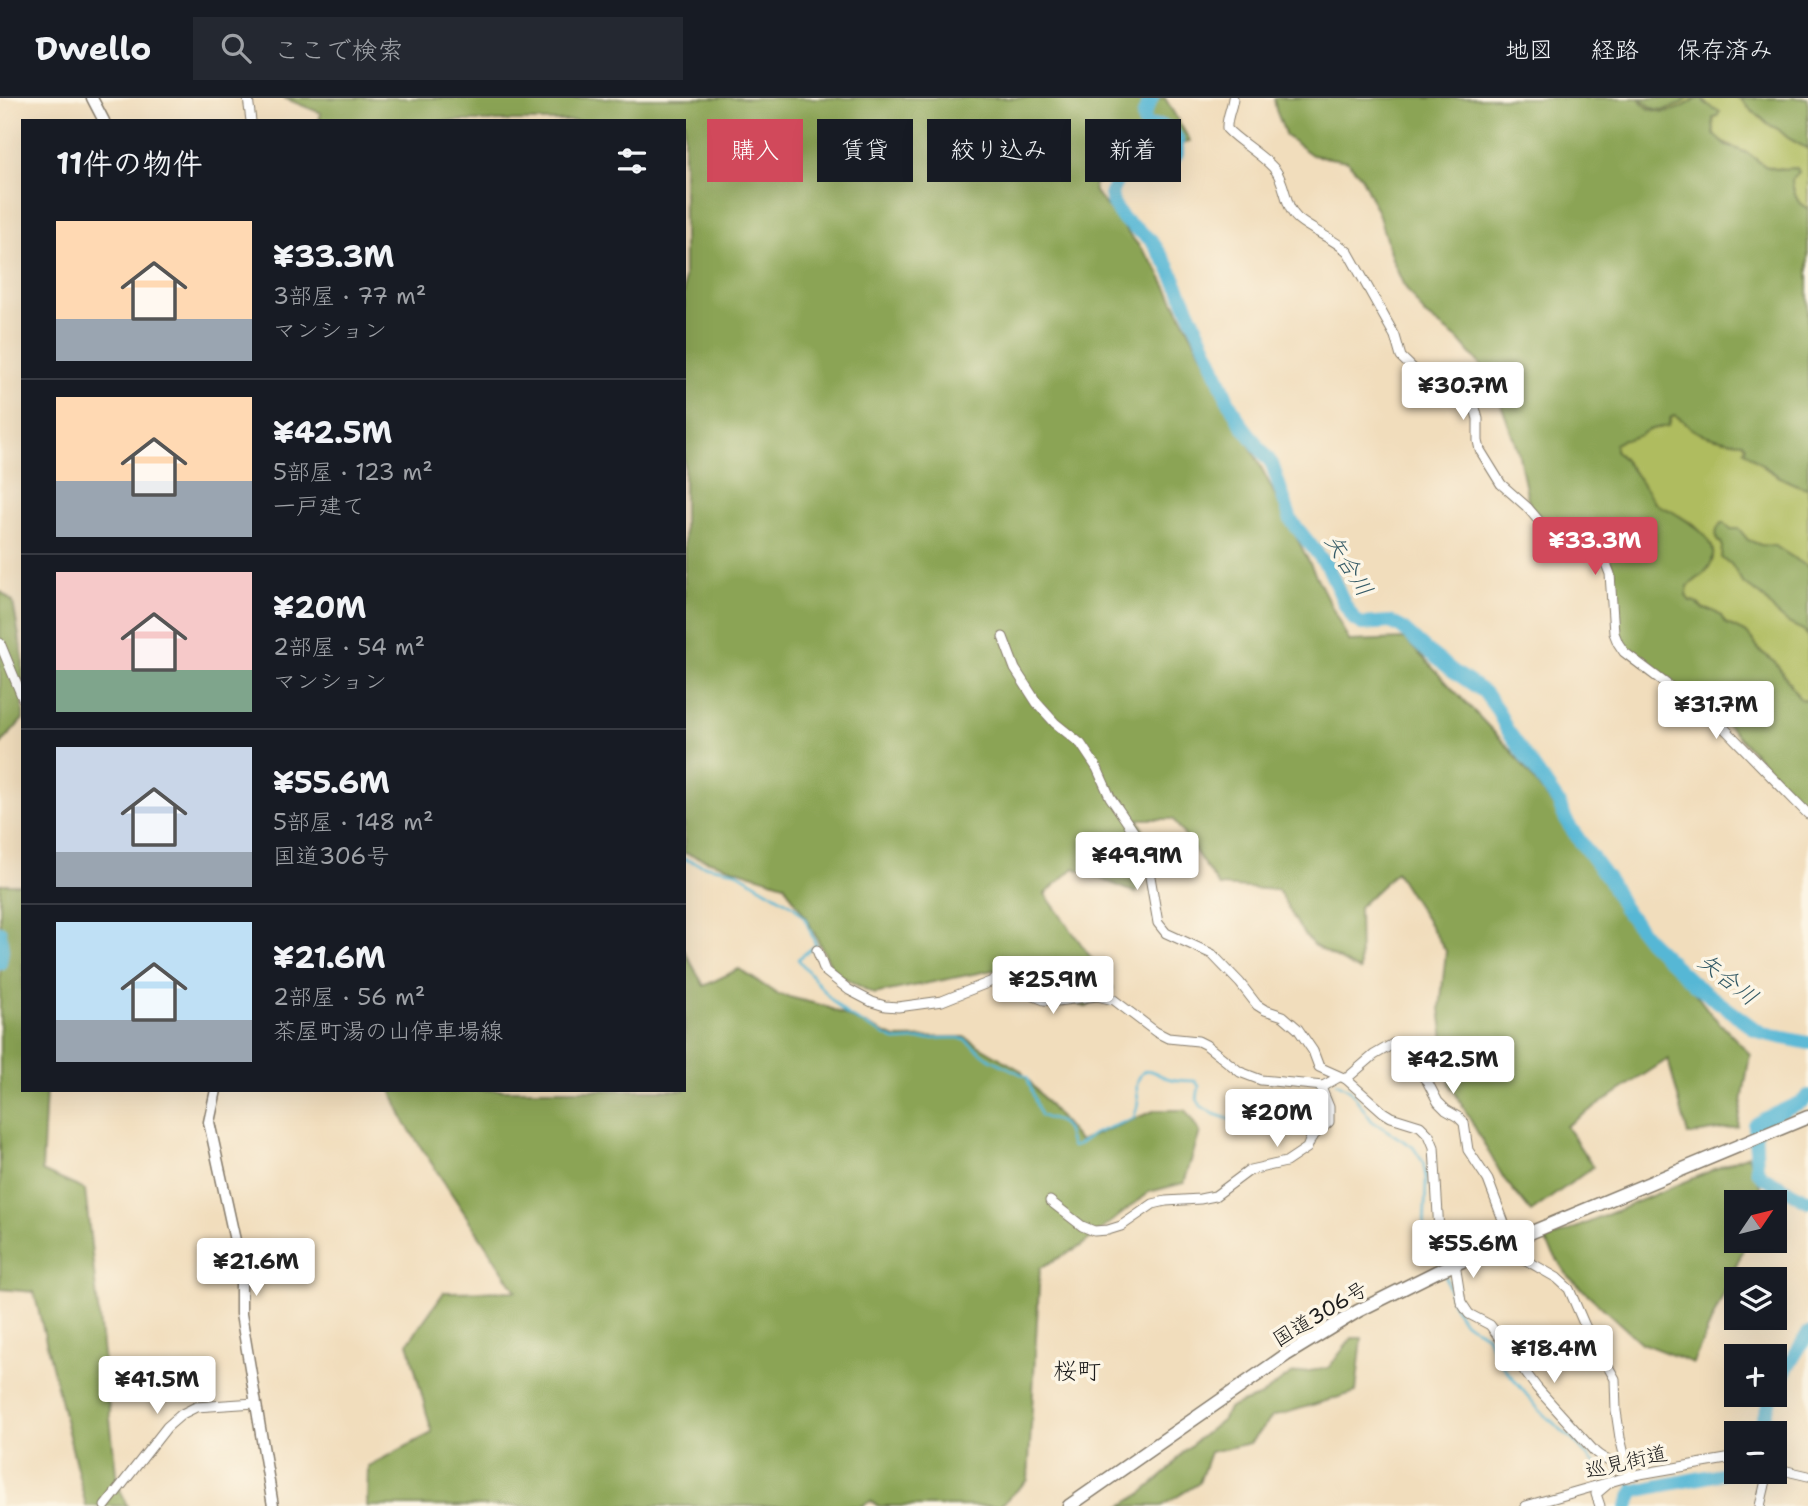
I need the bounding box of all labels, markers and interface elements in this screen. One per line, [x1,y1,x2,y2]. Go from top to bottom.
search box [193,17,683,80]
text: Dwello [35,26,151,71]
icon: search [217,29,255,67]
text: ここで検索 [273,32,403,67]
text: 地図 [1505,34,1553,66]
text: 経路 [1591,34,1639,66]
text: 保存済み [1677,34,1773,66]
chip: 購入 [707,119,803,182]
chip: 賃貸 [817,119,913,182]
chip: 絞り込み [927,119,1071,182]
chip: 新着 [1085,119,1181,182]
icon: filters [613,142,651,180]
text: 11件の物件 [56,143,203,184]
text: ¥33.3M [273,236,394,277]
icon: home [112,249,196,333]
text: 3部屋 · 77 m² [273,281,426,311]
text: マンション [273,315,387,345]
pin: ¥30.7M [1406,362,1520,422]
text: ¥30.7M [1418,370,1508,400]
text: ¥42.5M [273,412,392,453]
icon: home [112,425,196,509]
text: 5部屋 · 123 m² [273,457,433,487]
text: 一戸建て [273,491,365,521]
pin: ¥33.3M [1538,518,1652,577]
text: ¥33.3M [1549,525,1641,555]
water label: 矢合川 [1318,528,1380,602]
text: ¥20M [273,587,366,628]
icon: home [112,600,196,684]
text: 2部屋 · 54 m² [273,632,425,662]
text: マンション [273,666,387,696]
pin: ¥31.7M [1659,682,1773,741]
text: ¥31.7M [1674,689,1758,719]
text: ¥55.6M [273,762,390,803]
icon: home [112,775,196,859]
text: 5部屋 · 148 m² [273,807,434,837]
pin: ¥49.9M [1080,832,1194,892]
text: ¥49.9M [1092,840,1182,870]
text: 国道306号 [273,841,389,871]
text: ¥21.6M [273,937,386,978]
water label: 矢合川 [1692,946,1764,1012]
icon: home [112,950,196,1034]
pin: ¥25.9M [996,956,1110,1016]
text: ¥25.9M [1008,964,1098,994]
text: 2部屋 · 56 m² [273,982,425,1012]
text: 茶屋町湯の山停車場線 [273,1016,503,1046]
pin: ¥42.5M [1396,1037,1510,1096]
text: ¥42.5M [1407,1044,1499,1074]
pin: ¥20M [1236,1090,1318,1149]
text: ¥20M [1241,1097,1313,1127]
north arrow [1724,1190,1787,1253]
map controls [1724,1190,1787,1484]
pin: ¥55.6M [1416,1220,1530,1280]
text: ¥55.6M [1428,1228,1518,1258]
pin: ¥21.6M [199,1238,313,1298]
text: ¥21.6M [213,1246,299,1276]
button: layers [1724,1267,1787,1330]
street label: 国道306号 [1267,1275,1373,1353]
pin: ¥18.4M [1497,1326,1611,1385]
text: ¥18.4M [1511,1333,1597,1363]
button: + [1724,1344,1787,1407]
district label: 桜町 [1053,1355,1101,1387]
pin: ¥41.5M [100,1356,214,1416]
text: ¥41.5M [115,1364,199,1394]
button: − [1724,1421,1787,1484]
street label: 巡見街道 [1582,1439,1670,1485]

